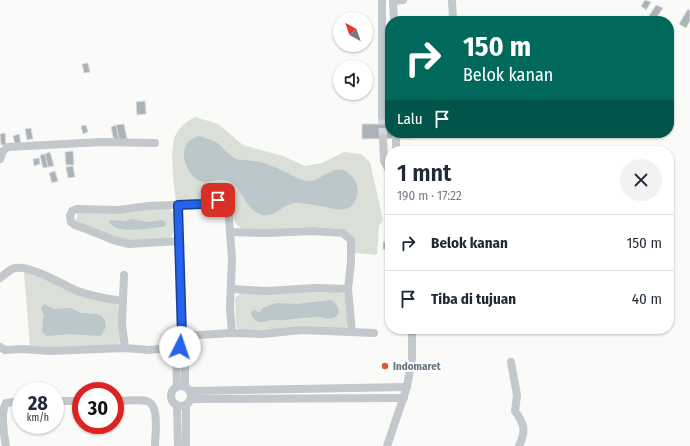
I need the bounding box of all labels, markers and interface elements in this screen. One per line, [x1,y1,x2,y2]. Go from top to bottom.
north arrow [333,12,373,52]
map controls [333,12,373,100]
text: 150 m [463,30,531,63]
icon: right [397,32,449,84]
button: sound [333,60,373,100]
text: Belok kanan [463,64,553,86]
icon: arrive [431,108,453,130]
text: Lalu [397,110,423,128]
text: 1 mnt [397,159,451,187]
button: close [620,159,662,201]
pin [201,183,235,217]
text: 190 m · 17:22 [397,188,462,203]
icon: arrive [207,189,229,211]
icon: right [397,232,419,254]
text: Belok kanan [431,234,508,252]
text: 150 m [626,234,662,252]
icon: arrive [397,288,419,310]
text: Tiba di tujuan [431,290,516,308]
text: 40 m [632,290,662,308]
position arrow [159,326,201,368]
place label: Indomaret [393,360,441,373]
marker: Indomaret [380,361,390,371]
speed limit sign: 30 [72,382,124,434]
text: 28 [28,391,48,415]
text: km/h [27,412,49,424]

